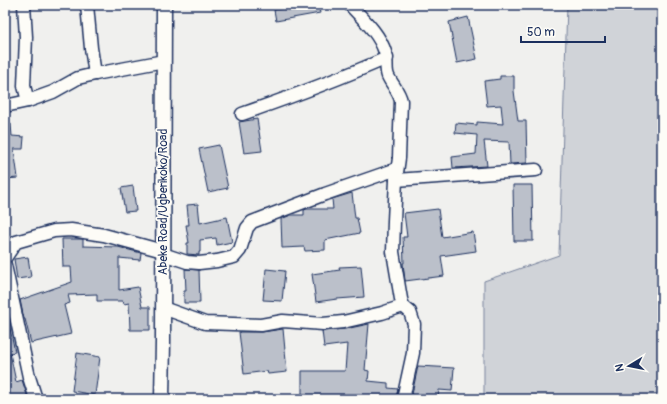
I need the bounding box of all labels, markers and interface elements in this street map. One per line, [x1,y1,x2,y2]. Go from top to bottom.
scale bar [521,18,605,44]
text: 50 m [527,25,555,40]
street label: Abeke Road/Ugberikoko/Road [156,129,171,275]
north arrow [609,346,649,386]
text: N [612,362,627,372]

